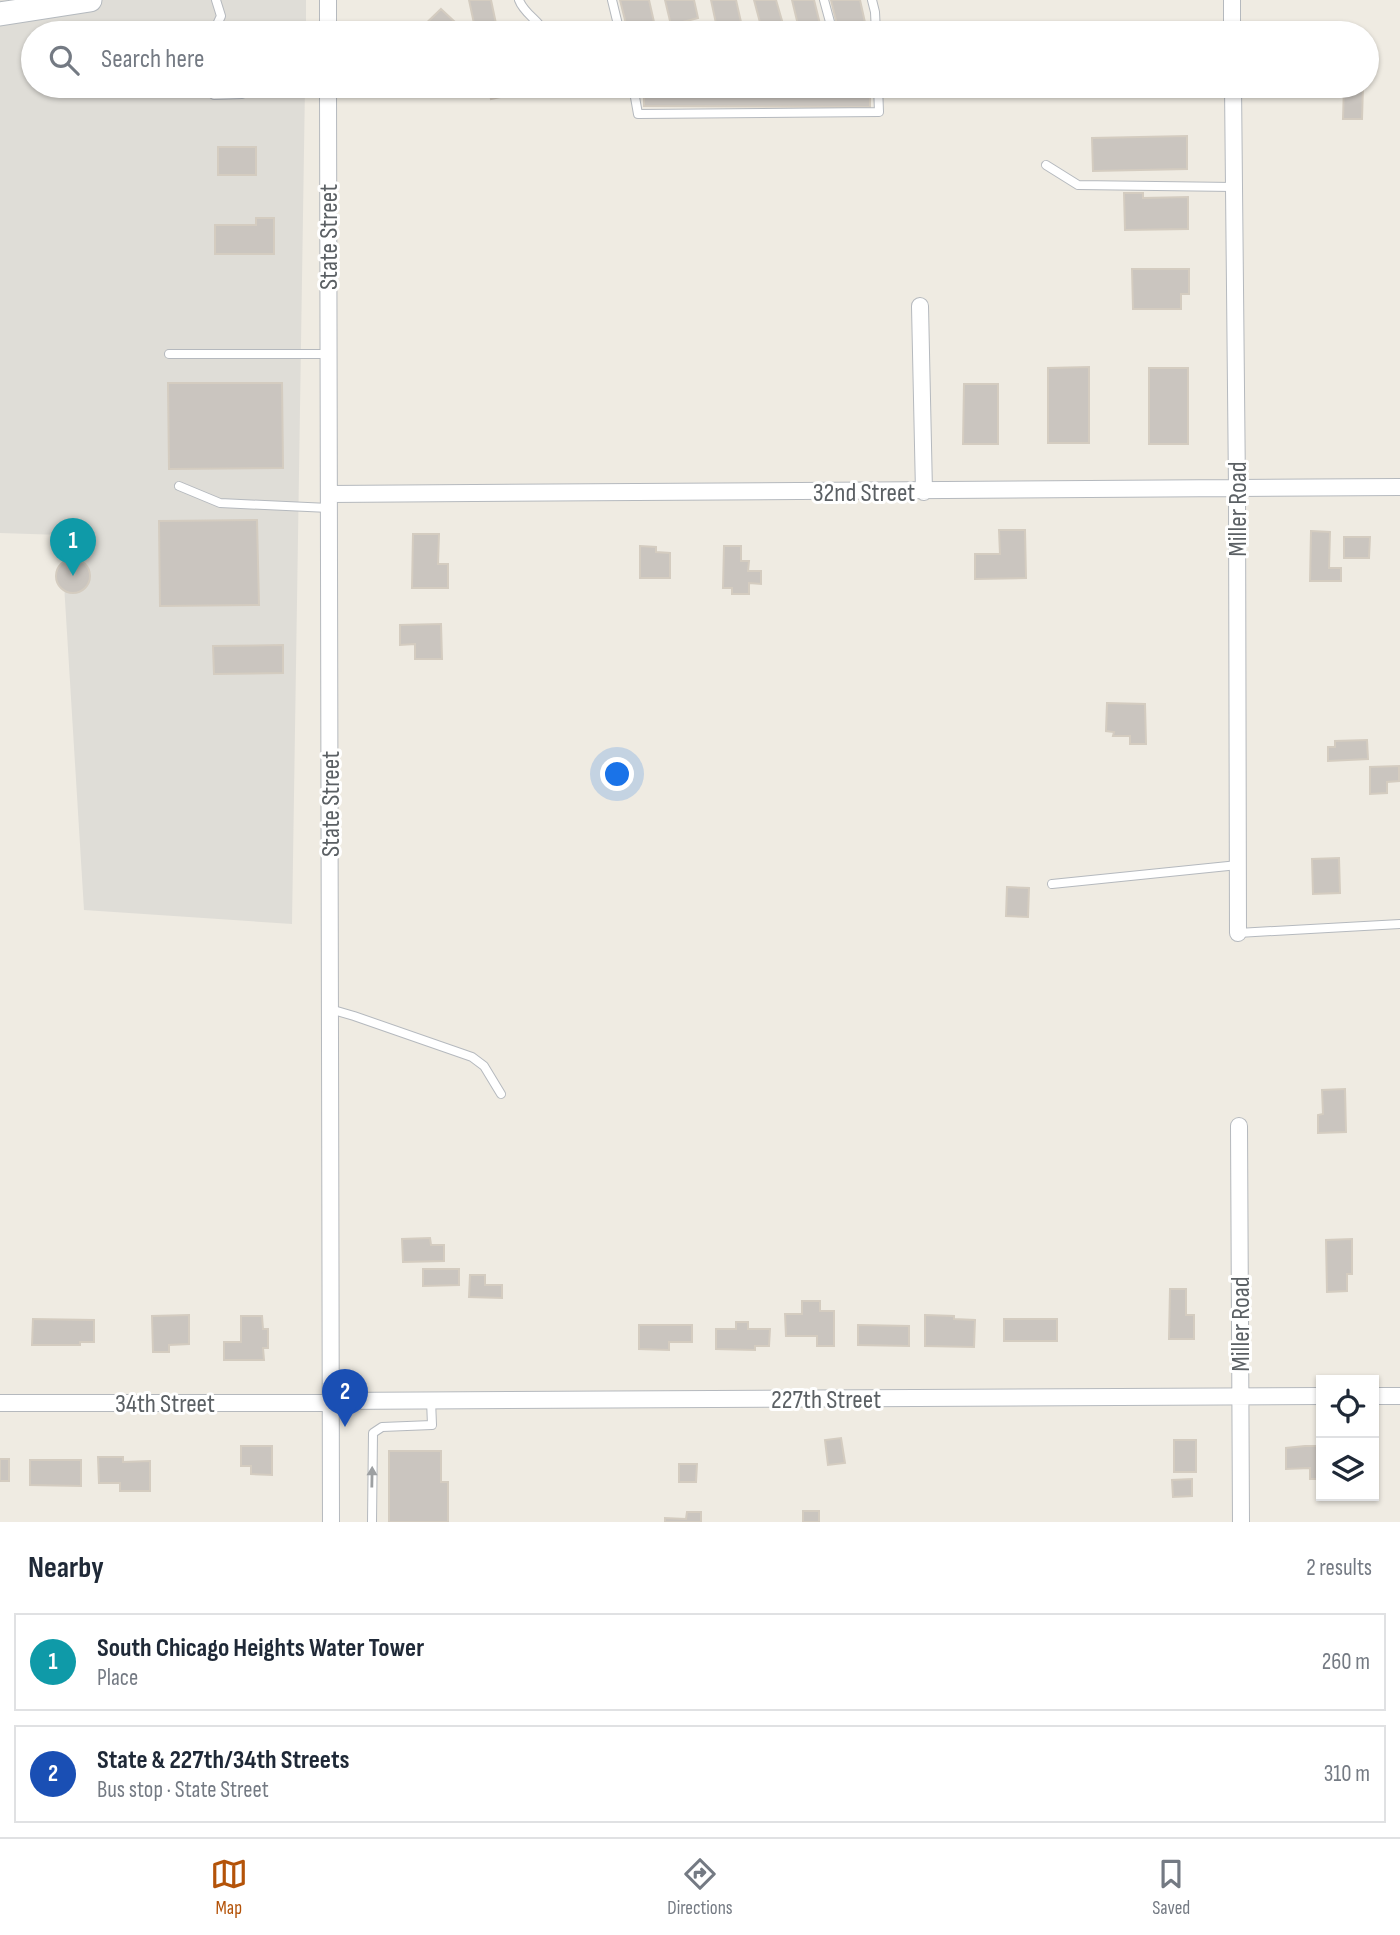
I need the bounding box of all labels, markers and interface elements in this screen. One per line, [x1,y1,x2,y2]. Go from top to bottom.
search box [21,21,1379,98]
icon: search [45,41,83,79]
text: Search here [101,44,204,75]
street label: State Street [314,184,345,290]
street label: Miller Road [1223,461,1254,557]
street label: 32nd Street [813,478,915,509]
pin: 1 [50,518,96,576]
street label: State Street [316,751,347,857]
your location [600,757,634,791]
street label: Miller Road [1226,1276,1257,1372]
pin: 2 [322,1369,368,1427]
map controls [1316,1375,1379,1501]
button: locate [1316,1375,1379,1438]
street label: 227th Street [771,1385,881,1416]
street label: 34th Street [115,1389,215,1420]
button: layers [1316,1438,1379,1501]
one-way arrow [366,1466,378,1488]
text: Nearby [28,1550,104,1586]
text: 2 results [1306,1554,1372,1582]
text: South Chicago Heights Water Tower [97,1633,424,1664]
text: 1 [48,1648,58,1676]
text: 260 m [1322,1648,1370,1676]
text: Place [97,1664,138,1692]
text: State & 227th/34th Streets [97,1745,349,1776]
text: 2 [48,1760,58,1788]
text: 310 m [1324,1760,1370,1788]
text: Bus stop · State Street [97,1776,269,1804]
tab: Map [210,1855,248,1920]
tab: Directions [667,1855,733,1920]
tab: Saved [1152,1855,1190,1920]

